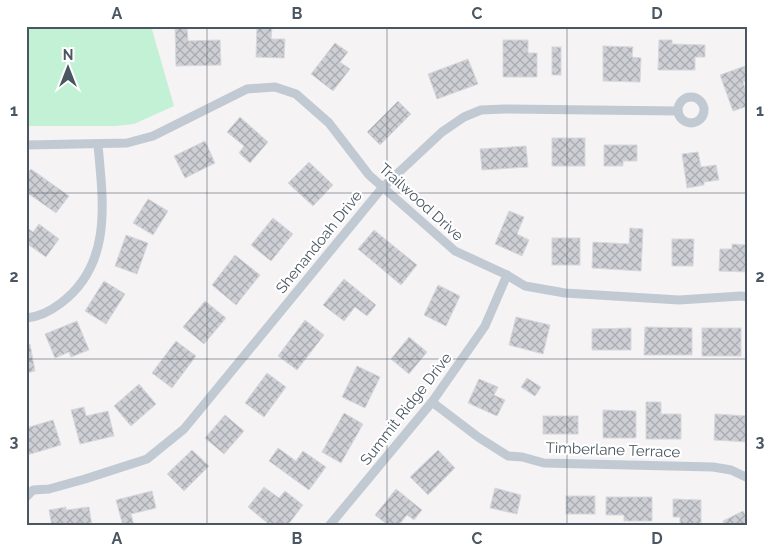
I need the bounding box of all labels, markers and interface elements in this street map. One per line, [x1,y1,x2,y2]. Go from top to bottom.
text: A [112,4,123,23]
text: B [292,4,303,23]
text: C [472,4,483,23]
text: D [651,4,663,23]
north arrow [42,42,92,92]
text: N [63,47,73,63]
text: 1 [10,101,18,120]
text: 1 [756,101,764,120]
street label: Trailwood Drive [375,159,467,245]
street label: Shenandoah Drive [272,187,366,297]
text: 2 [9,267,19,286]
text: 2 [755,267,765,286]
street label: Summit Ridge Drive [357,349,456,469]
text: 3 [10,432,19,451]
text: 3 [756,432,765,451]
street label: Timberlane Terrace [545,439,681,461]
text: A [112,529,123,548]
text: B [292,529,303,548]
text: C [472,529,483,548]
text: D [651,529,663,548]

